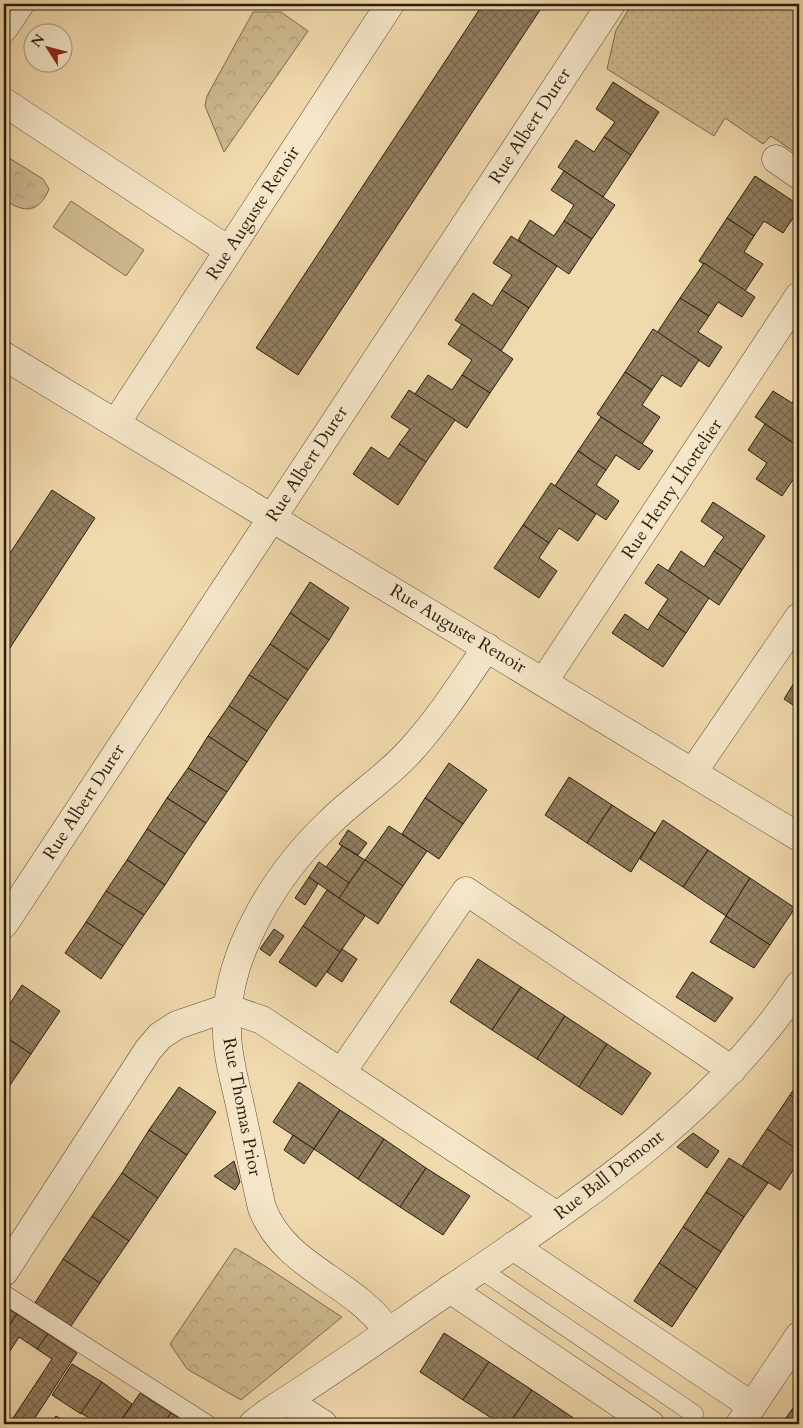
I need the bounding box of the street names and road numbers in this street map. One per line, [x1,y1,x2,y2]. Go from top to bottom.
street label: Rue Albert Durer [483,63,577,189]
street label: Rue Auguste Renoir [200,141,306,285]
street label: Rue Albert Durer [260,401,354,527]
street label: Rue Henry Lhottelier [616,414,728,564]
street label: Rue Auguste Renoir [385,578,531,680]
street label: Rue Albert Durer [37,739,131,865]
street label: Rue Thomas Prior [216,1036,268,1179]
street label: Rue Ball Demont [549,1124,669,1226]

